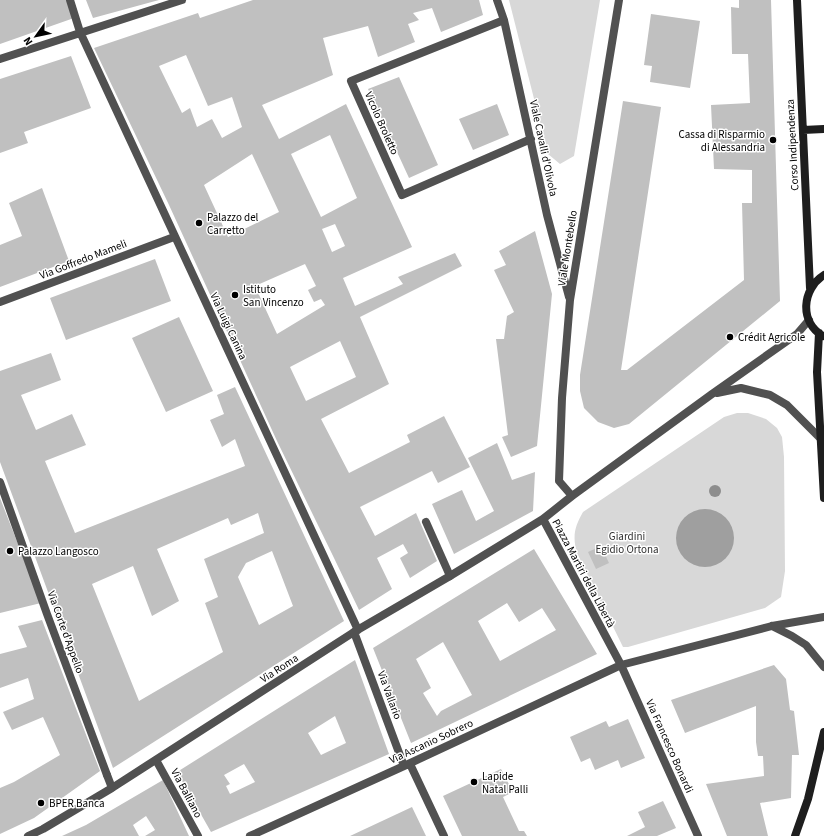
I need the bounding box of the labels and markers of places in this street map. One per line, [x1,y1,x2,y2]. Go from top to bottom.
place label: Cassa di Risparmio di Alessandria [679,127,765,155]
marker: Cassa di Risparmio di Alessandria [768,135,778,145]
place label: Palazzo del Carretto [207,210,259,238]
marker: Palazzo del Carretto [194,218,204,228]
place label: Istituto San Vincenzo [243,282,304,310]
marker: Istituto San Vincenzo [230,290,240,300]
place label: Crédit Agricole [738,330,806,345]
marker: Crédit Agricole [725,332,735,342]
place label: Palazzo Langosco [18,544,99,559]
marker: Palazzo Langosco [5,546,15,556]
place label: Lapide Natal Palli [482,769,528,797]
marker: Lapide Natal Palli [469,777,479,787]
place label: BPER Banca [49,796,104,811]
marker: BPER Banca [36,798,46,808]

